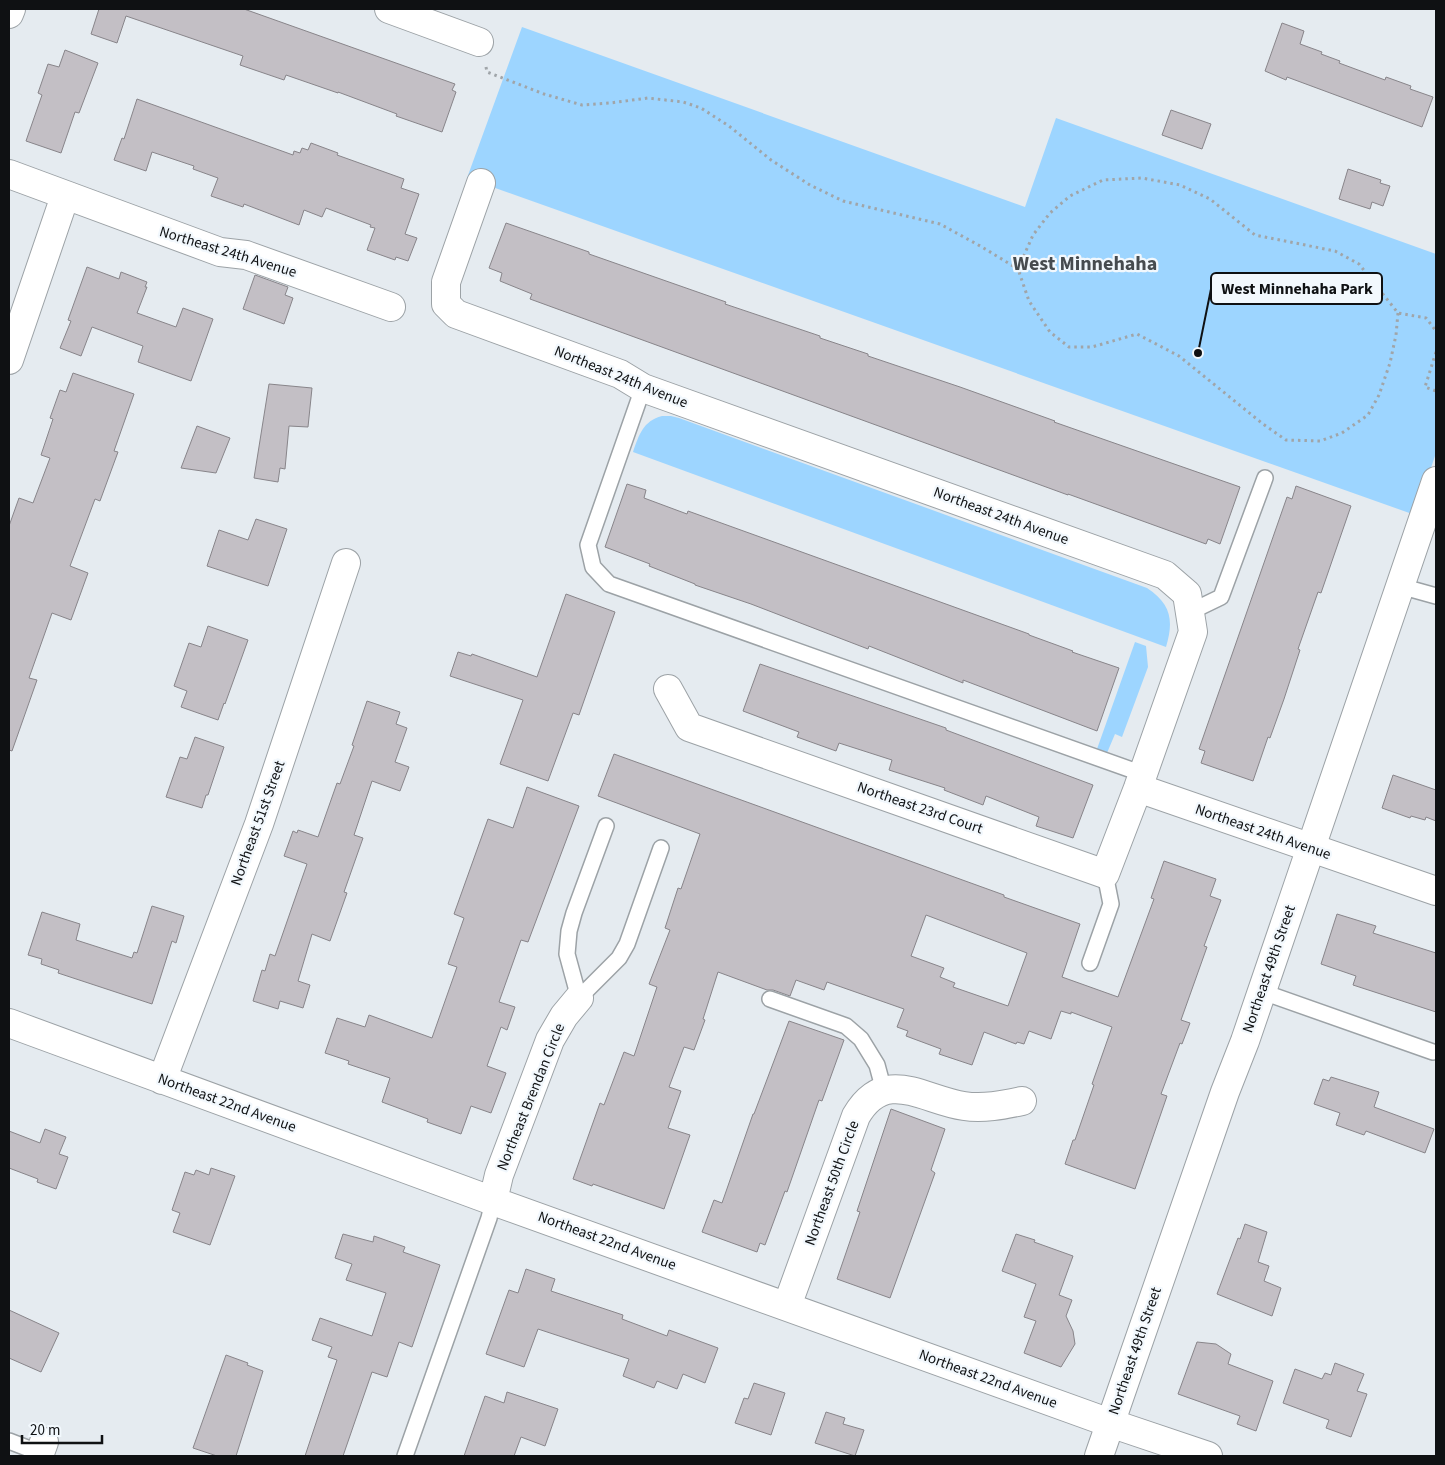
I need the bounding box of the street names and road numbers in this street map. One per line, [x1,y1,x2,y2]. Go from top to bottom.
street label: Northeast 24th Avenue [157,221,299,283]
street label: Northeast 24th Avenue [551,341,691,413]
street label: Northeast 24th Avenue [930,482,1072,550]
street label: Northeast 51st Street [226,758,290,888]
street label: Northeast 23rd Court [854,777,986,839]
street label: Northeast 24th Avenue [1192,799,1334,865]
street label: Northeast 49th Street [1237,902,1301,1036]
street label: Northeast Brendan Circle [492,1020,570,1174]
street label: Northeast 22nd Avenue [155,1068,299,1138]
street label: Northeast 50th Circle [800,1118,864,1248]
street label: Northeast 22nd Avenue [535,1206,679,1276]
street label: Northeast 49th Street [1103,1284,1167,1418]
street label: Northeast 22nd Avenue [916,1344,1060,1414]

